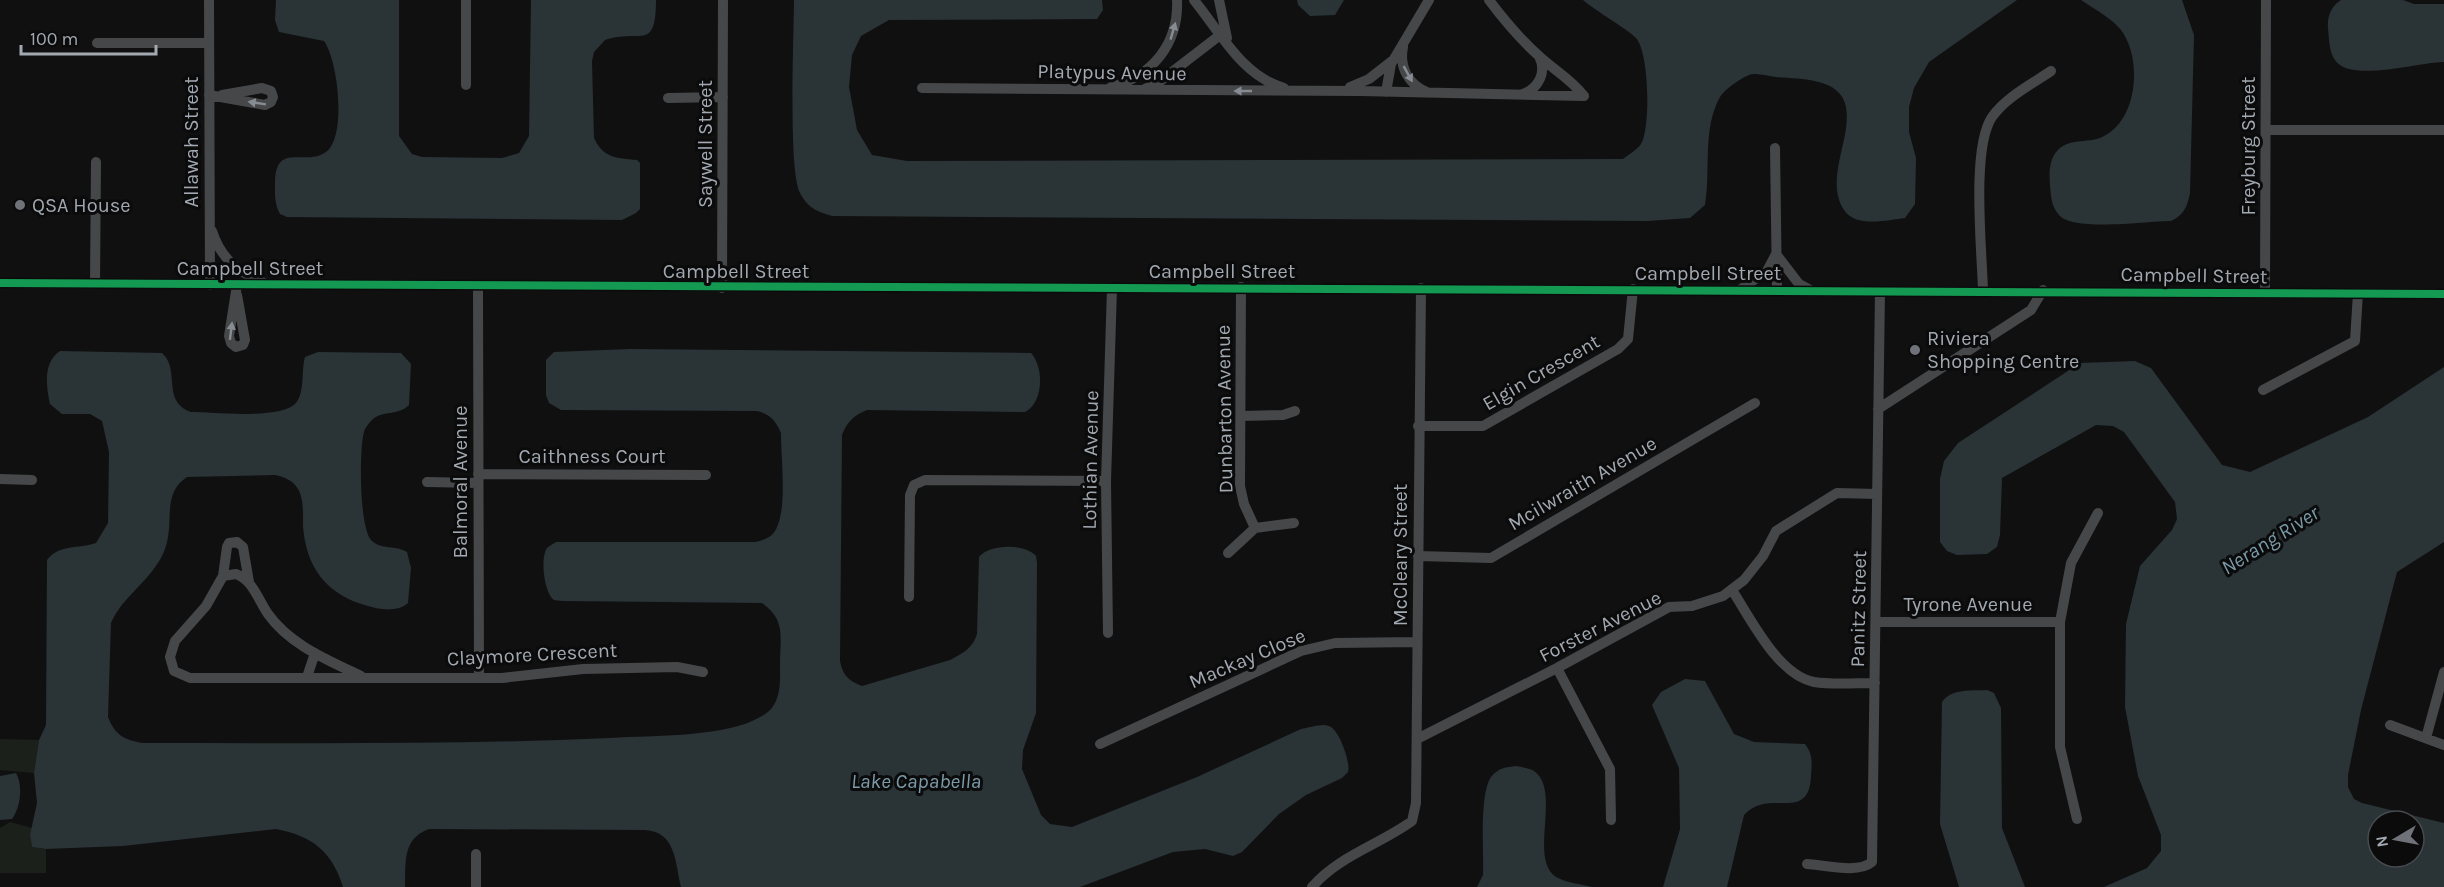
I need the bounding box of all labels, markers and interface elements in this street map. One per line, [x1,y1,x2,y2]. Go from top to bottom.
scale bar [21,18,156,56]
one-way arrow [1169,22,1178,40]
text: 100 m [30,28,78,50]
street label: Platypus Avenue [1037,60,1187,85]
one-way arrow [1402,66,1413,82]
street label: Allawah Street [180,76,203,207]
street label: Freyburg Street [2237,76,2260,216]
street label: Saywell Street [694,80,717,208]
one-way arrow [1234,86,1253,96]
one-way arrow [247,98,266,107]
place label: QSA House [32,194,131,217]
marker: QSA House [13,198,27,212]
street label: Campbell Street [177,257,324,280]
street label: Campbell Street [663,260,810,283]
street label: Campbell Street [1149,260,1296,283]
street label: Campbell Street [1635,262,1782,285]
street label: Campbell Street [2120,263,2268,288]
one-way arrow [226,321,236,340]
street label: Dunbarton Avenue [1212,325,1237,493]
place label: Riviera Shopping Centre [1927,327,2079,373]
street label: Elgin Crescent [1479,329,1604,415]
marker: Riviera Shopping Centre [1908,343,1922,357]
street label: Lothian Avenue [1078,390,1103,530]
street label: Balmoral Avenue [449,405,472,559]
street label: Mcilwraith Avenue [1504,432,1661,535]
street label: Caithness Court [519,445,666,468]
street label: McCleary Street [1389,483,1412,626]
water label: Nerang River [2217,500,2324,580]
street label: Panitz Street [1846,550,1871,668]
street label: Forster Avenue [1535,586,1665,667]
street label: Tyrone Avenue [1904,593,2032,616]
street label: Mackay Close [1186,624,1309,693]
street label: Claymore Crescent [446,639,618,670]
water label: Lake Capabella [851,769,981,793]
north arrow [2366,809,2426,869]
text: N [2371,834,2392,849]

